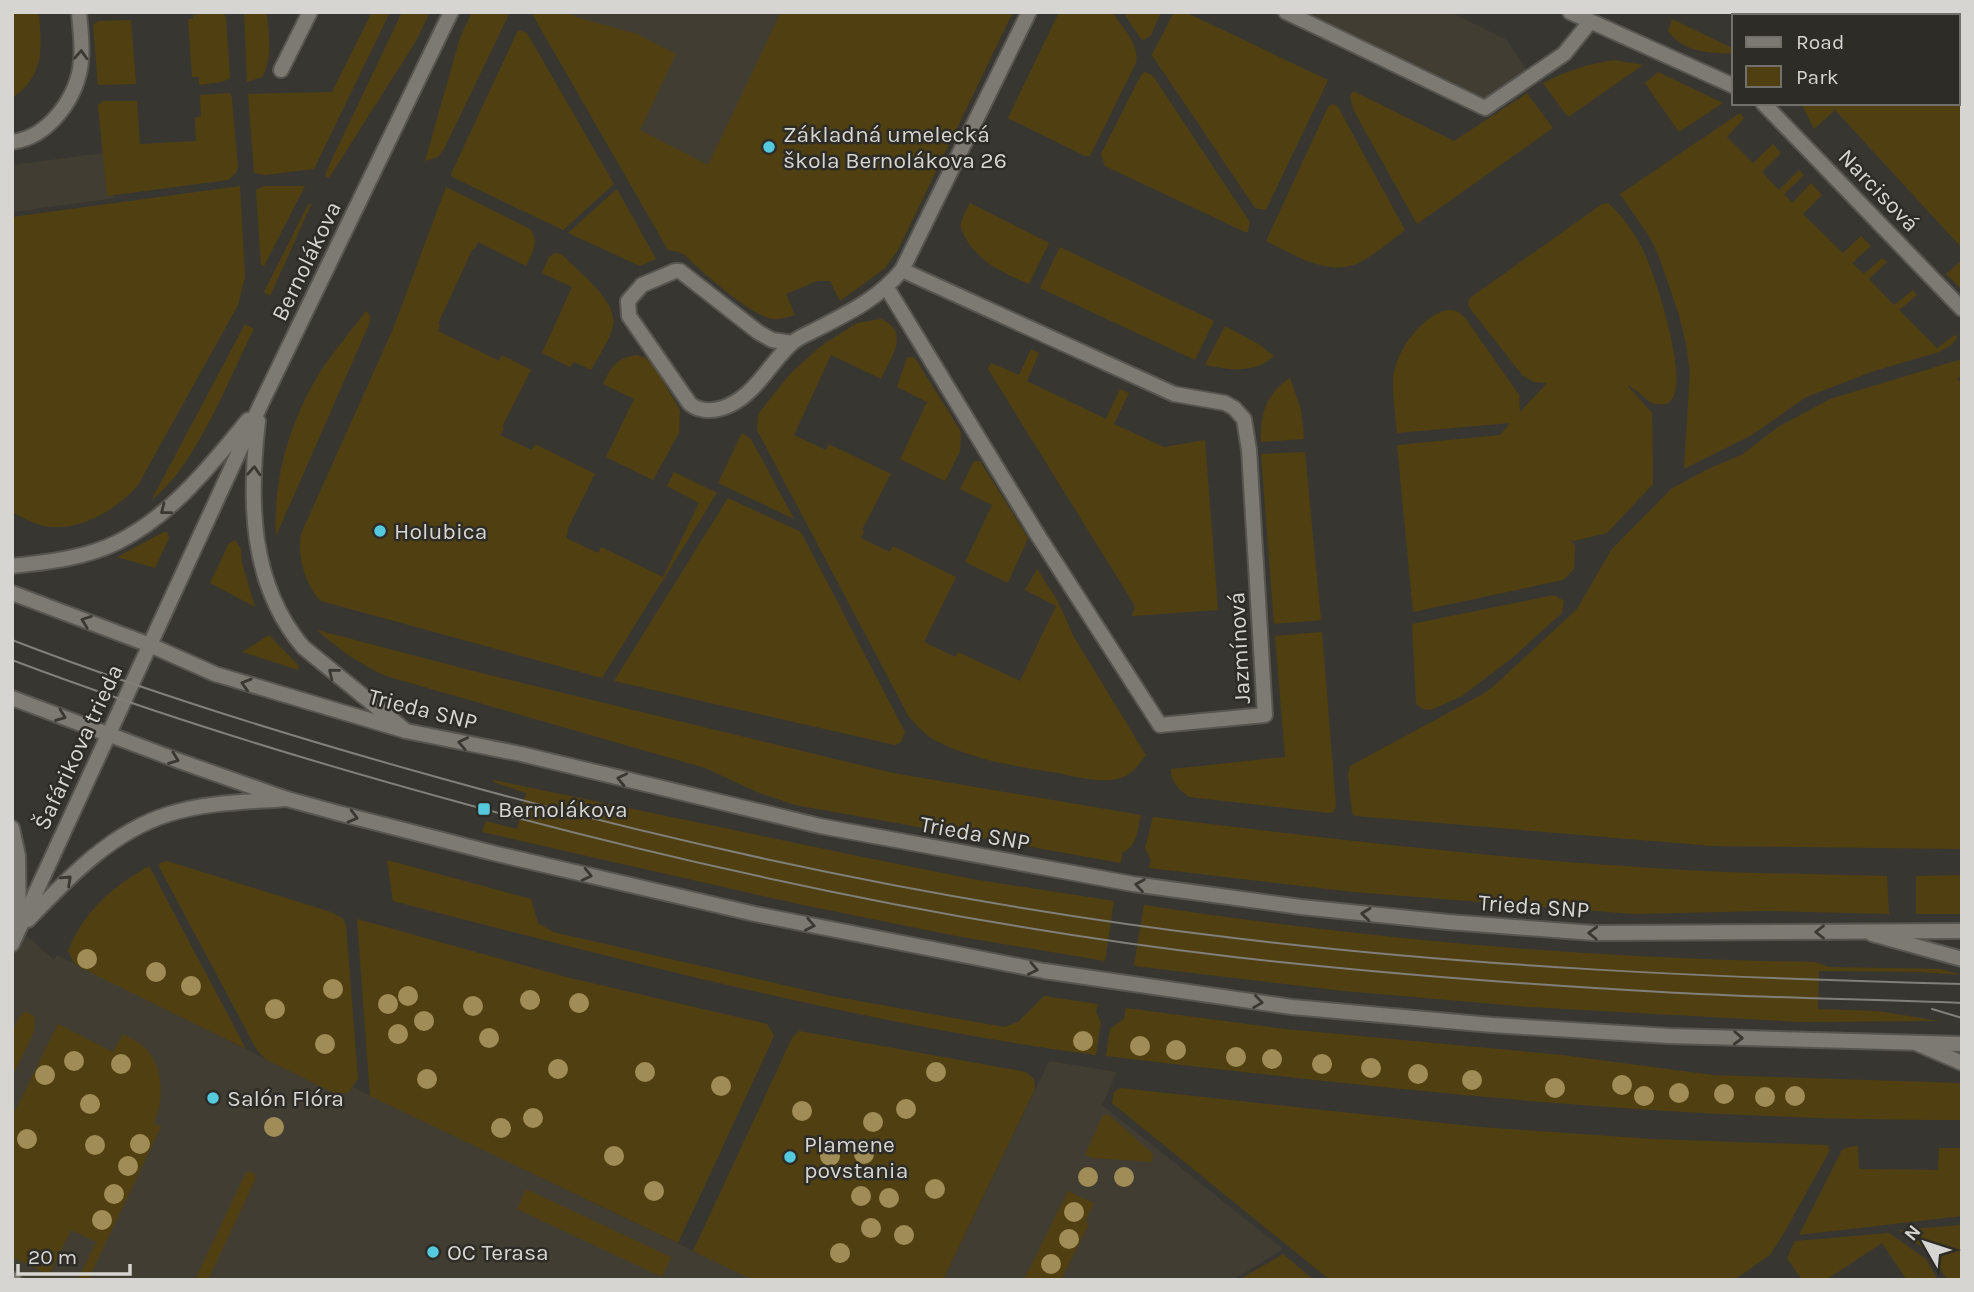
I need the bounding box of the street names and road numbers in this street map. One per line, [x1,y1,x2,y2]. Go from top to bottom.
street label: Narcisová [1833,143,1925,237]
street label: Bernolákova [266,197,347,325]
street label: Jazmínová [1223,591,1256,705]
street label: Šafárikova trieda [28,660,129,834]
street label: Trieda SNP [366,683,480,736]
street label: Trieda SNP [918,811,1032,856]
street label: Trieda SNP [1478,889,1590,924]

